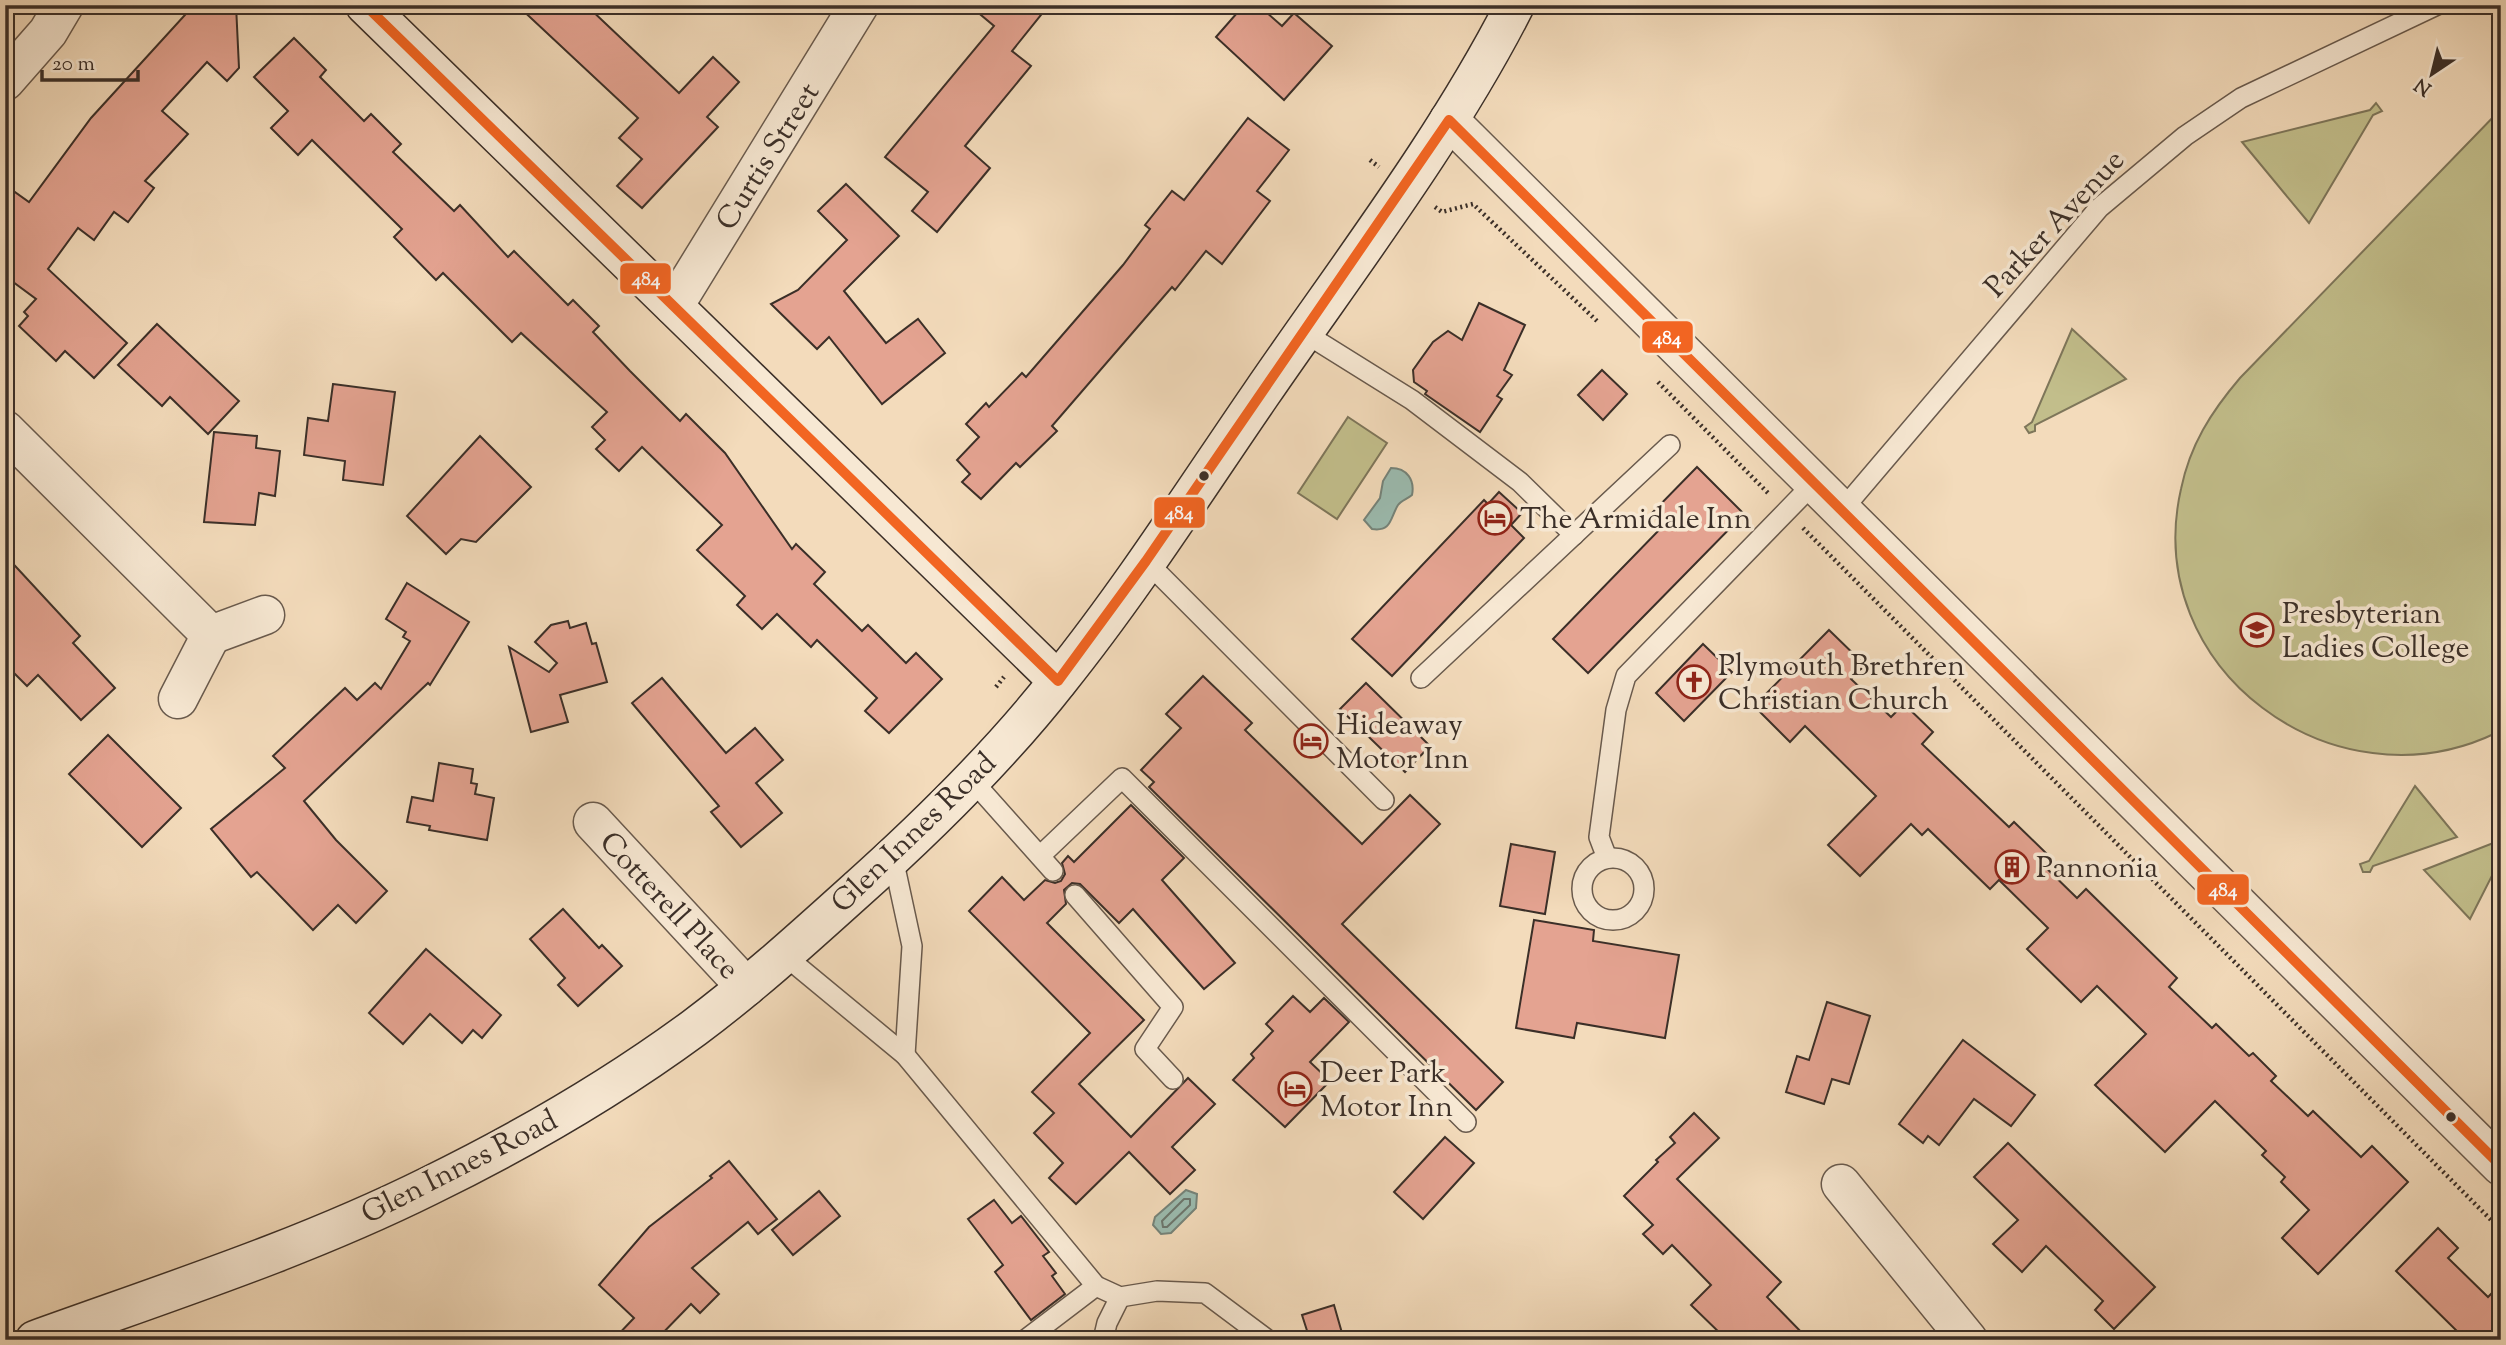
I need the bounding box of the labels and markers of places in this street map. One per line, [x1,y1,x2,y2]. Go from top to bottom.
unlabelled marker [1197,469,1211,483]
hotel icon: The Armidale Inn [1476,499,1514,537]
place label: The Armidale Inn [1520,499,1752,542]
place label: Presbyterian Ladies College [2282,594,2469,671]
school or university icon: Presbyterian Ladies College [2238,611,2276,649]
place label: Plymouth Brethren Christian Church [1718,646,1965,723]
church icon: Plymouth Brethren Christian Church [1675,663,1713,701]
place label: Hideaway Motor Inn [1336,705,1469,782]
hotel icon: Hideaway Motor Inn [1292,722,1330,760]
building icon: Pannonia [1993,848,2031,886]
place label: Pannonia [2036,848,2158,891]
place label: Deer Park Motor Inn [1320,1053,1453,1130]
hotel icon: Deer Park Motor Inn [1276,1070,1314,1108]
unlabelled marker [2444,1110,2458,1124]

